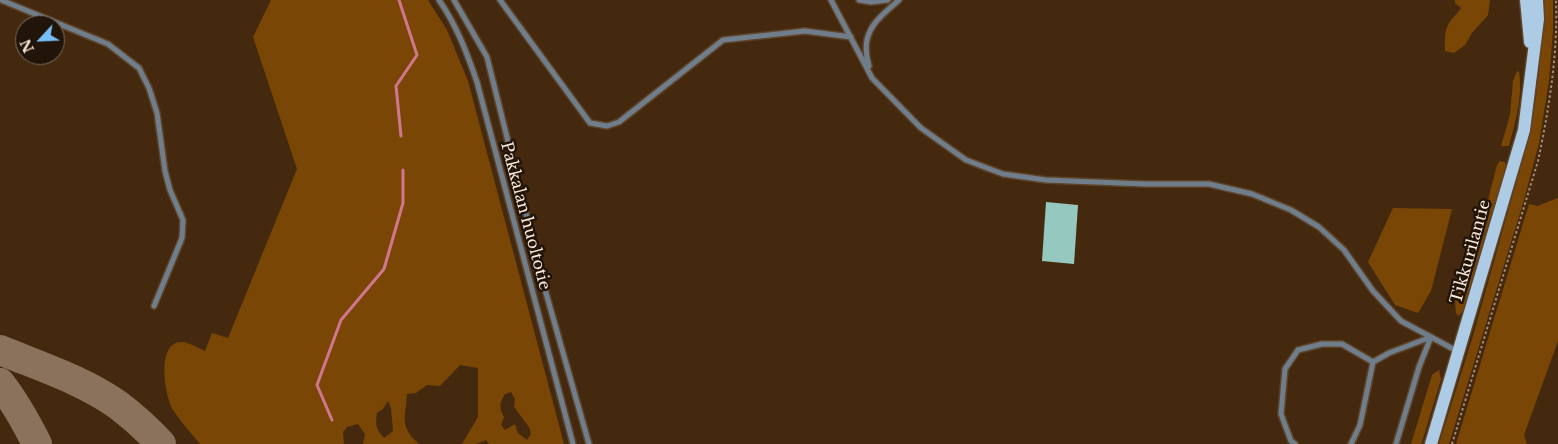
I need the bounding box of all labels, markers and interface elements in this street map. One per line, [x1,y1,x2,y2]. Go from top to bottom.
north arrow [15,15,65,65]
text: N [16,36,38,56]
street label: Pakkalan huoltotie [496,140,554,292]
street label: Tikkurilantie [1447,198,1495,306]

